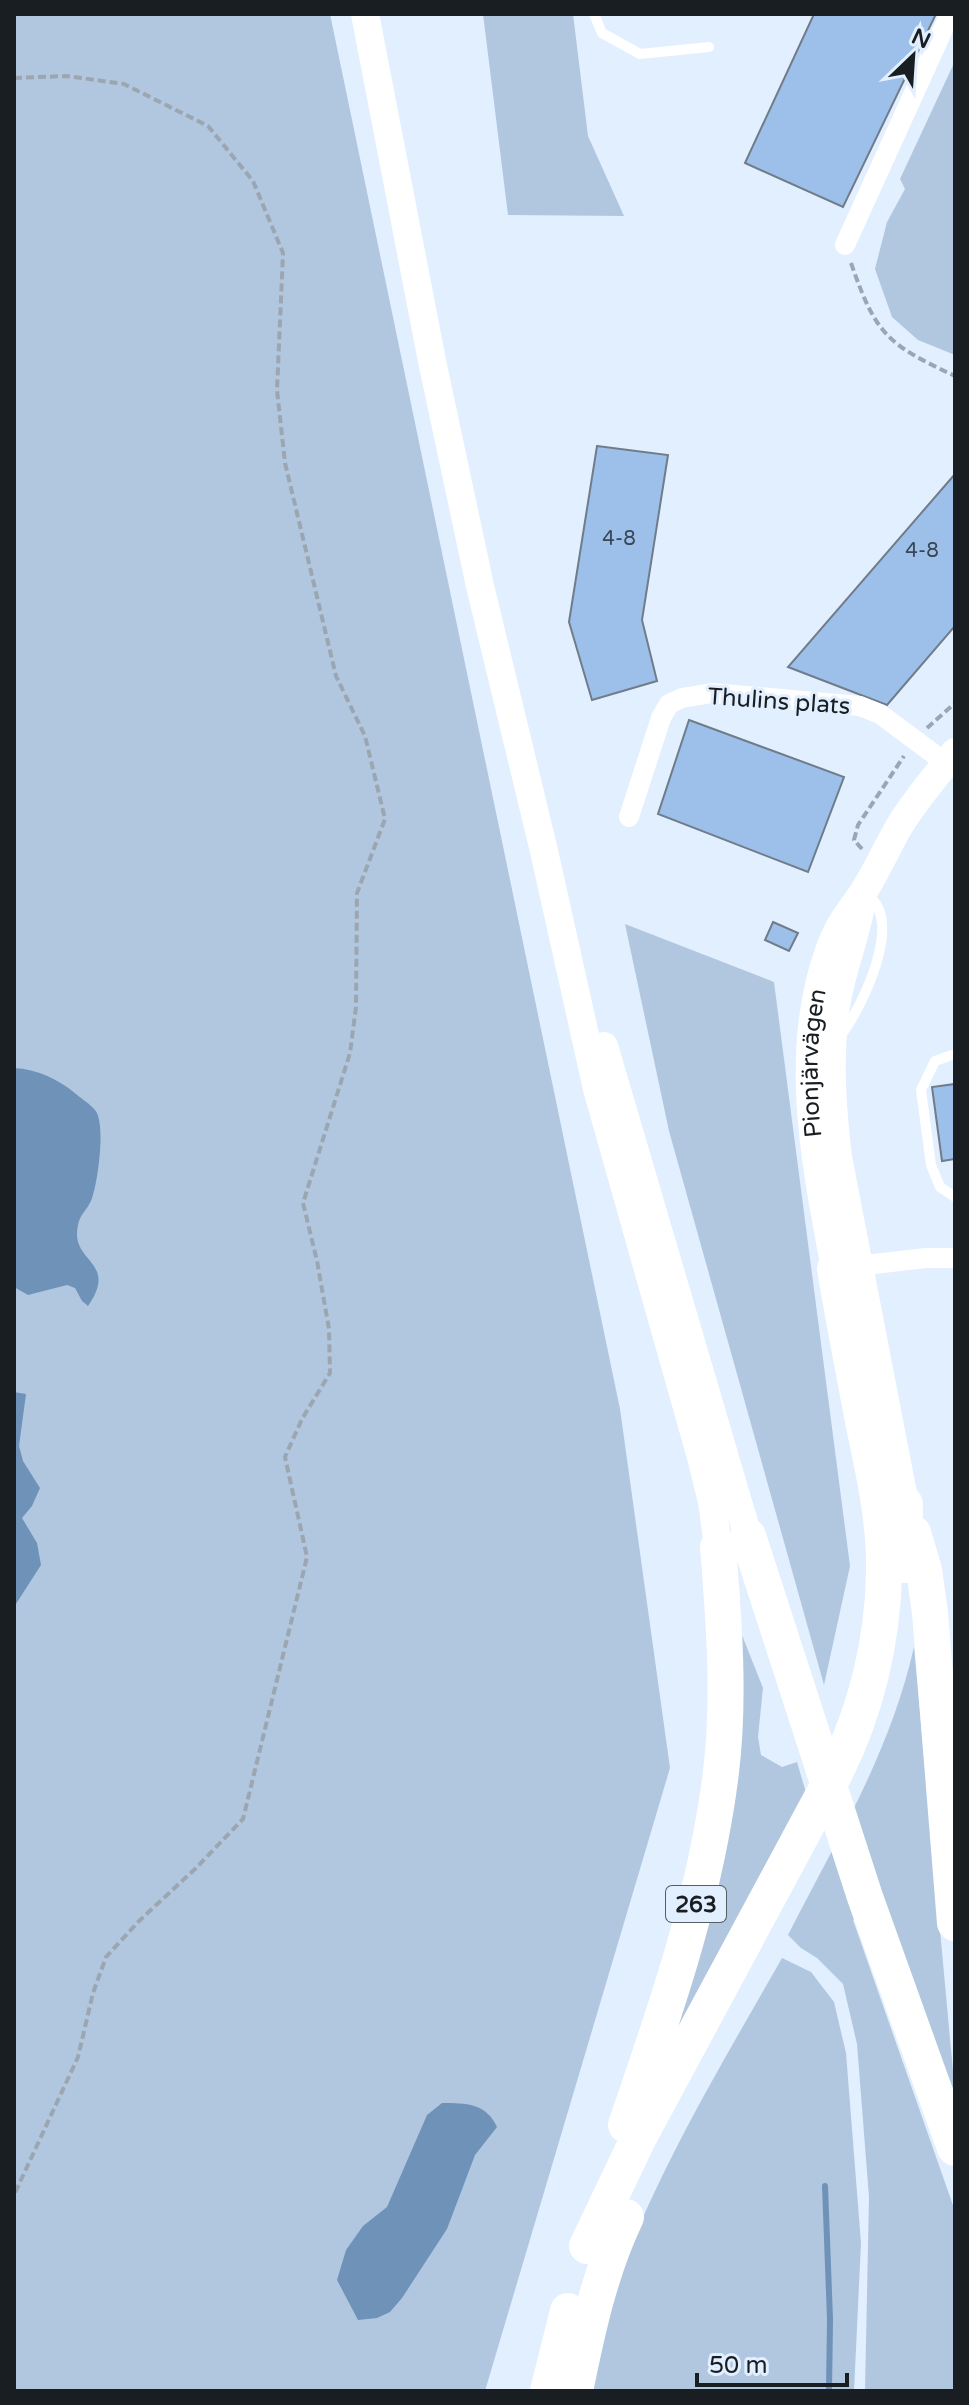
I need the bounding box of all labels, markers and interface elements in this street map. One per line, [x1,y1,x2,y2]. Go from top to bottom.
north arrow [873,16,953,96]
text: N [908,23,935,54]
house number: 4-8 [602,527,636,551]
house number: 4-8 [905,539,939,563]
street label: Thulins plats [707,682,851,721]
street label: Pionjärvägen [796,986,833,1139]
road number: 263 [666,1886,726,1922]
scale bar [697,2337,847,2387]
text: 50 m [709,2351,767,2380]

